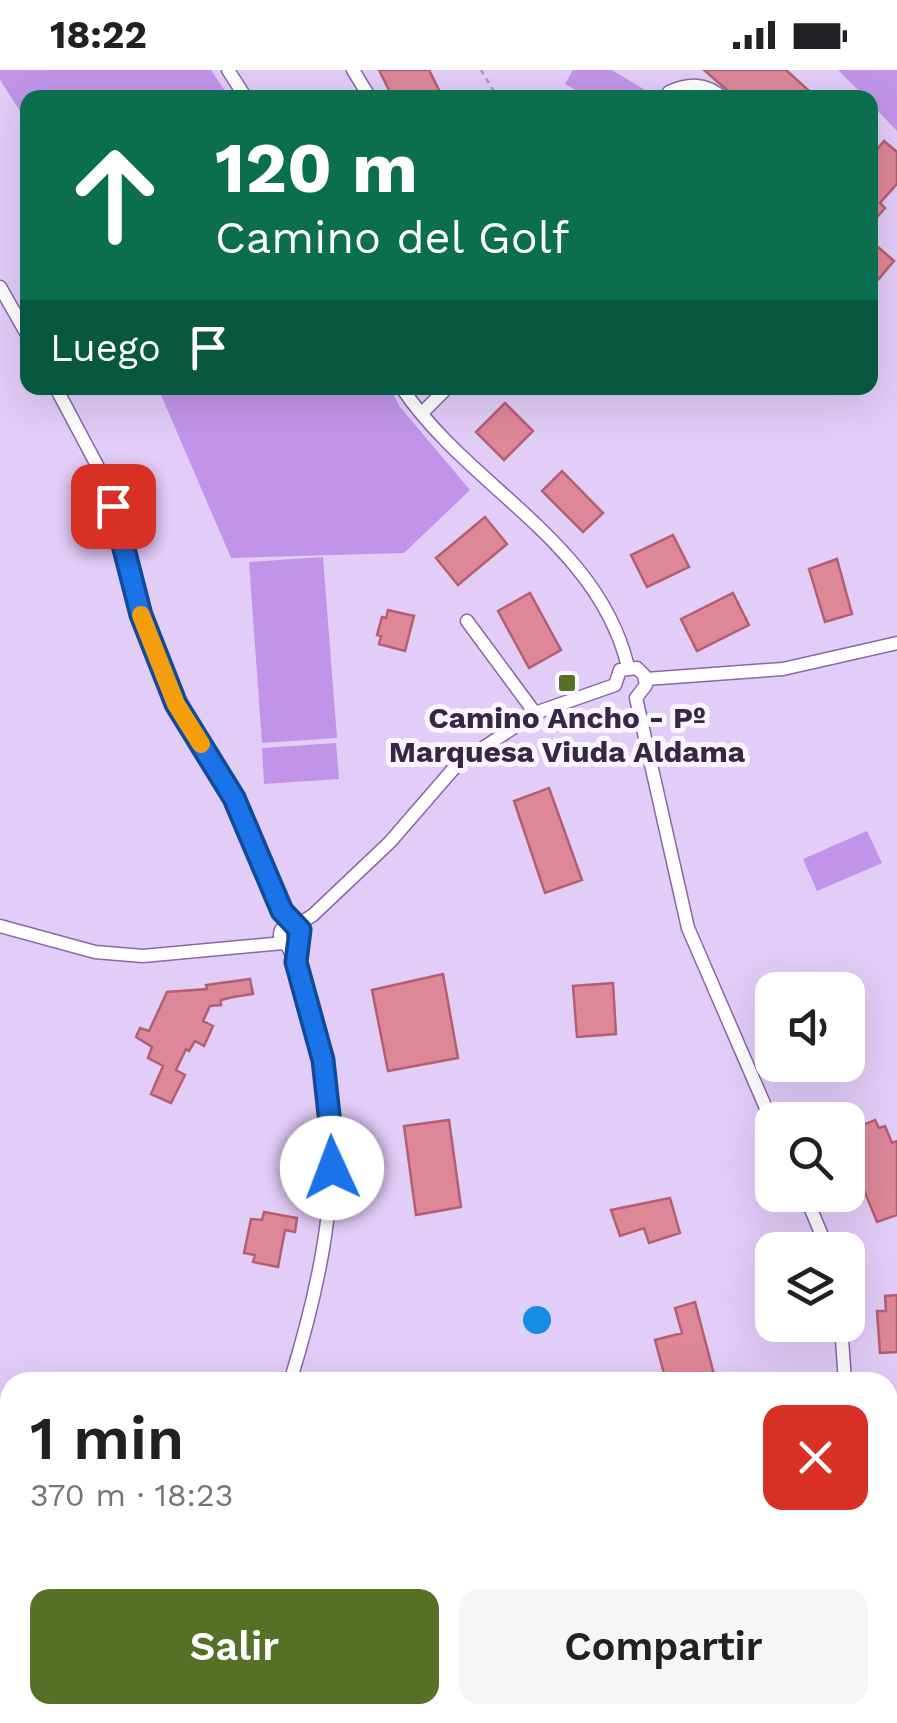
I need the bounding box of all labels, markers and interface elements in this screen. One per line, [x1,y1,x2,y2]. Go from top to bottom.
text: 18:22 [50,13,147,57]
text: 120 m [215,127,418,209]
icon: ahead [50,130,180,260]
text: Camino del Golf [215,211,569,264]
icon: arrive [181,320,236,375]
text: Luego [50,326,161,370]
pin [71,464,156,549]
icon: arrive [86,479,141,534]
marker: Camino Ancho - Pº Marquesa Viuda Aldama [556,672,578,694]
place label: Camino Ancho - Pº Marquesa Viuda Aldama [389,700,746,769]
map controls [755,972,865,1342]
button: sound [755,972,865,1082]
button: search [755,1102,865,1212]
position arrow [280,1116,384,1220]
button: layers [755,1232,865,1342]
text: 1 min [30,1403,184,1474]
button: close [763,1405,868,1510]
text: 370 m · 18:23 [30,1476,233,1514]
button: Salir [30,1589,439,1704]
button: Compartir [459,1589,868,1704]

